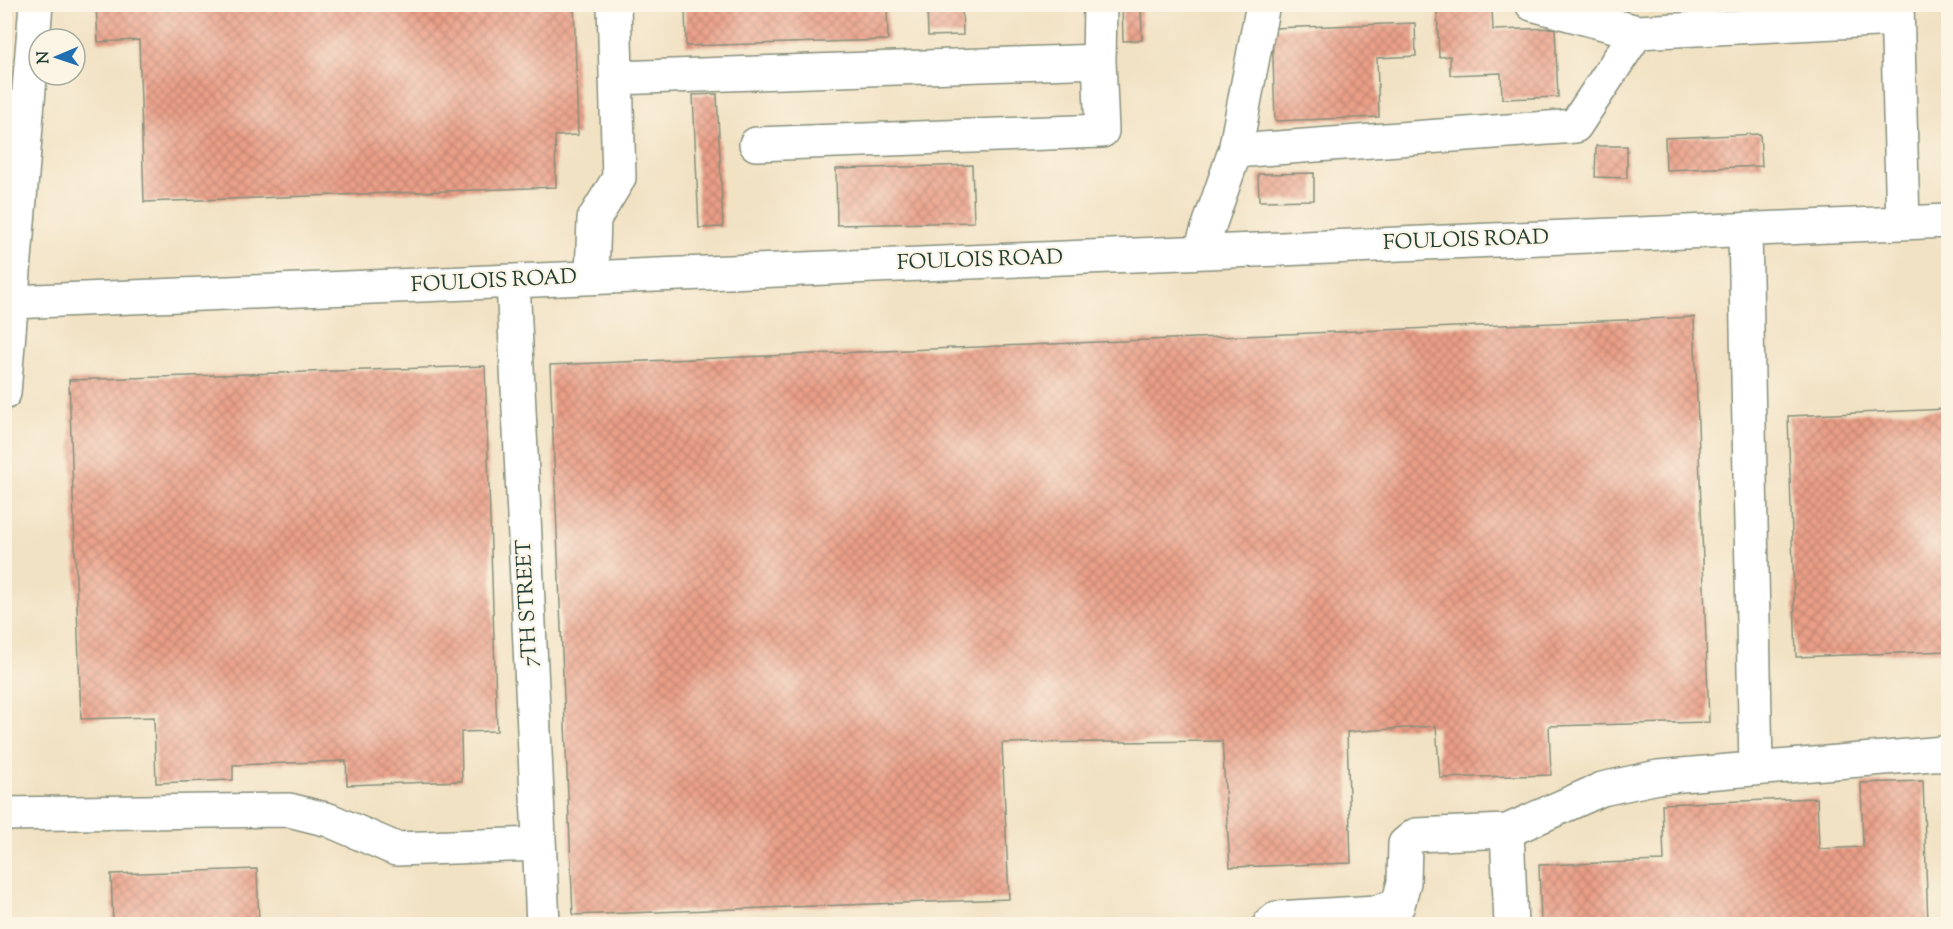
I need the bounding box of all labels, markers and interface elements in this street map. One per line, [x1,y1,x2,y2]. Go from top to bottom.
north arrow [27,27,87,87]
text: N [33,50,56,64]
street label: FOULOIS ROAD [1382,223,1550,259]
street label: FOULOIS ROAD [896,243,1064,279]
street label: FOULOIS ROAD [410,263,578,301]
street label: 7TH STREET [510,539,546,667]

